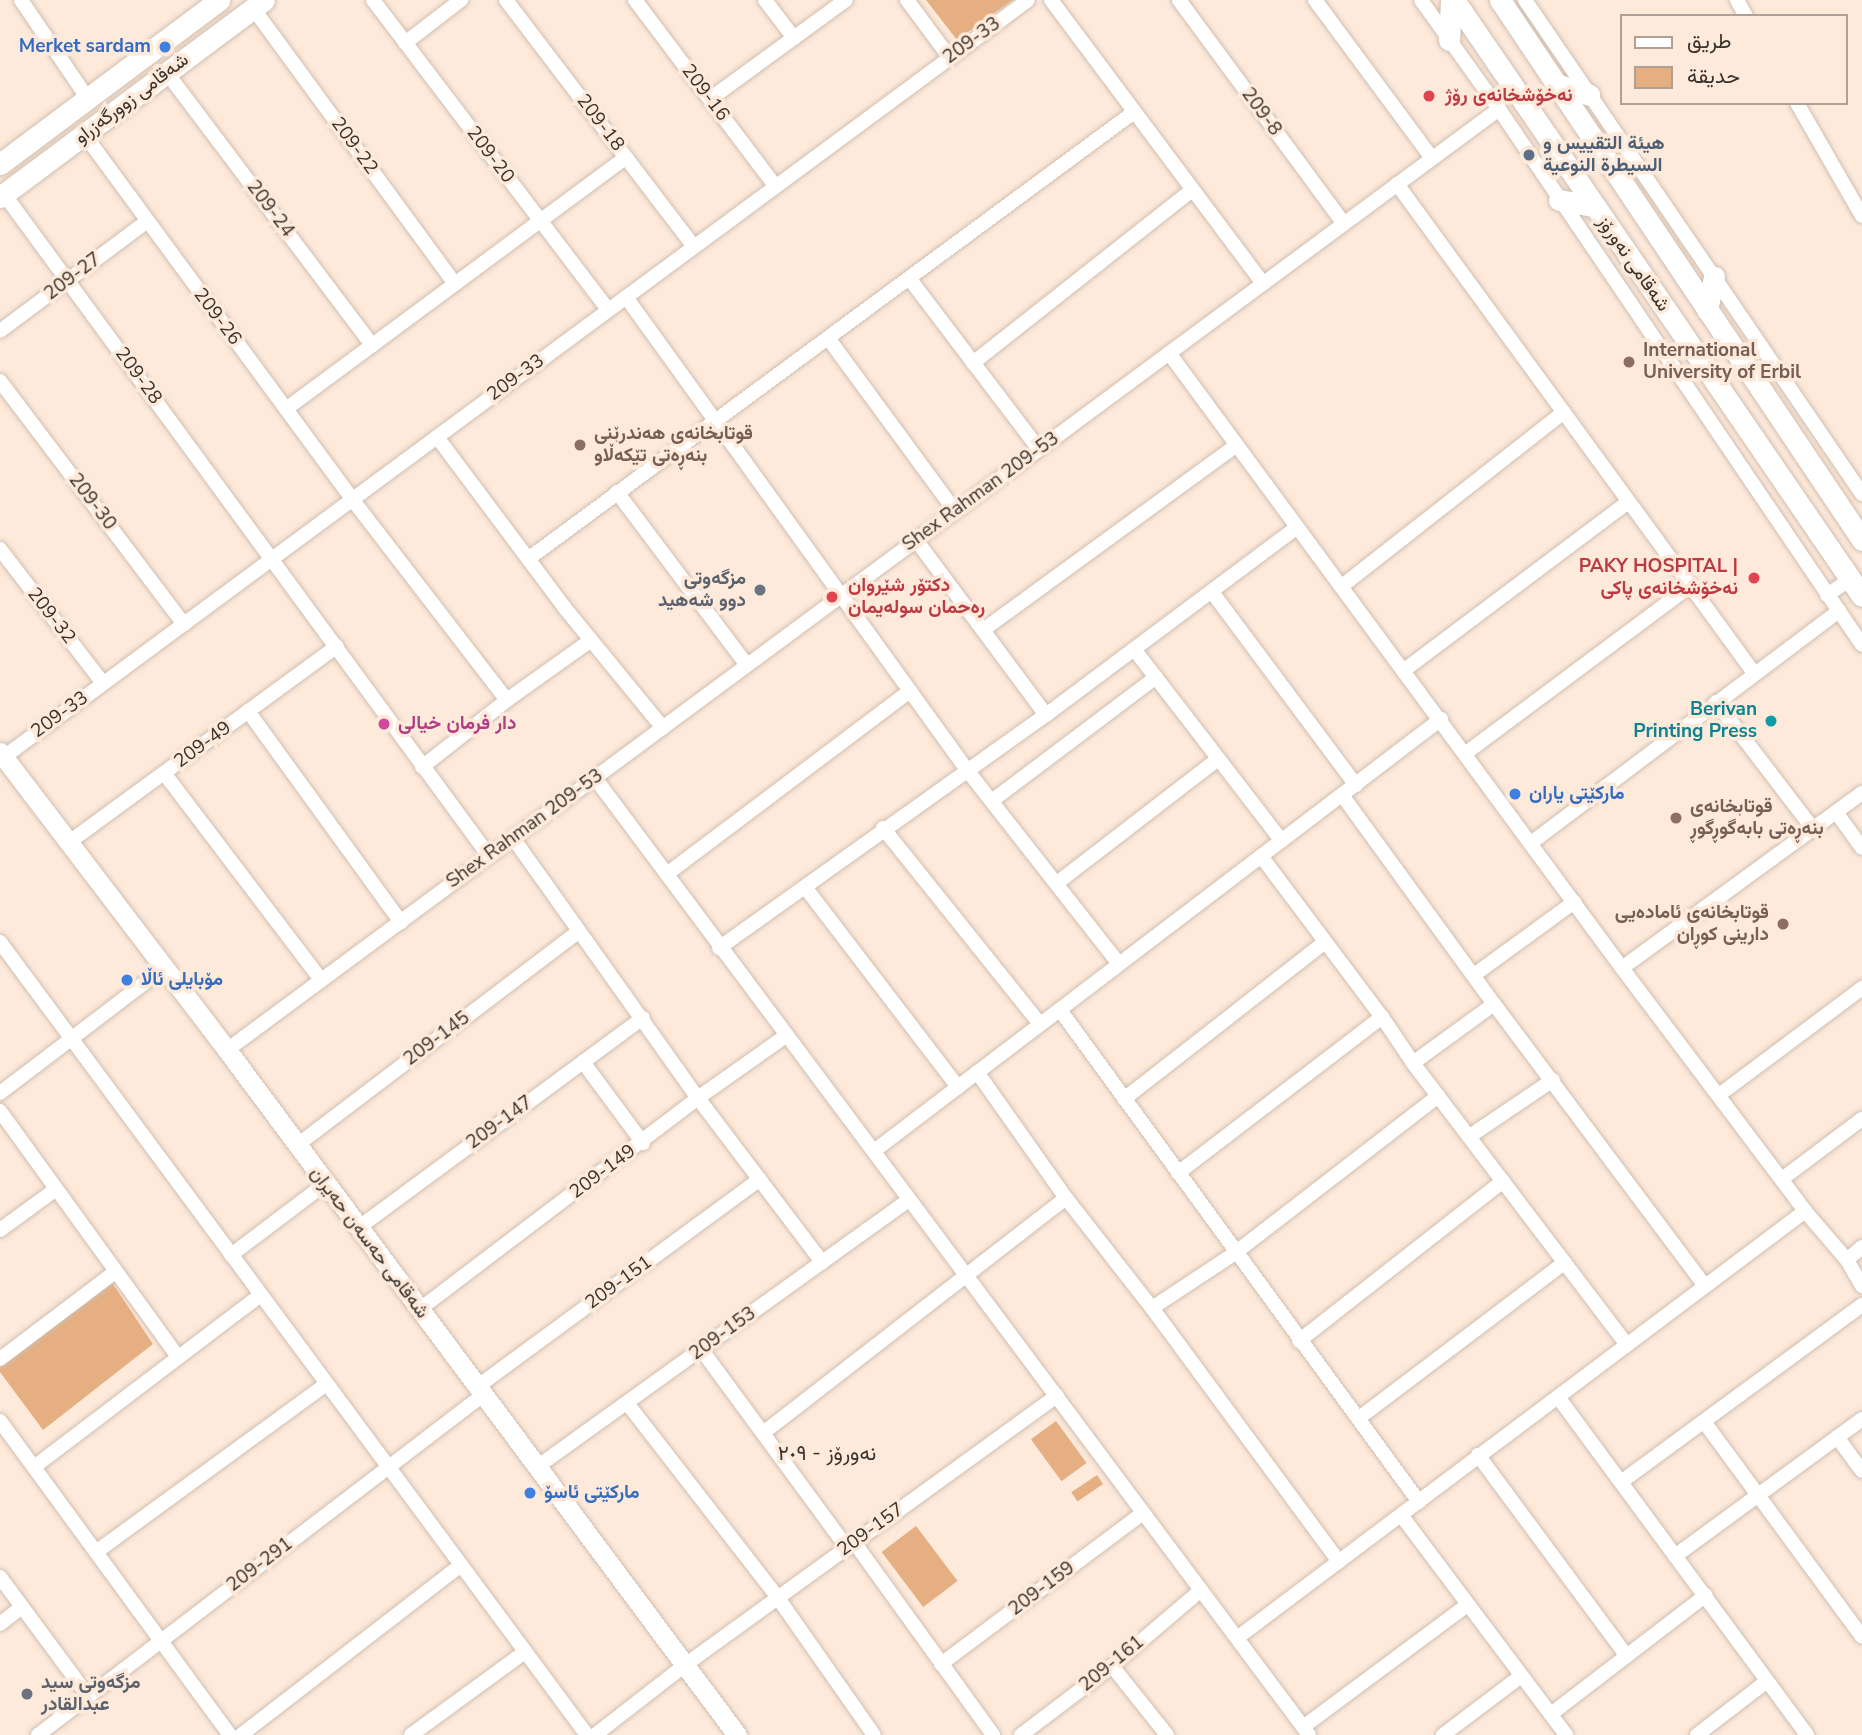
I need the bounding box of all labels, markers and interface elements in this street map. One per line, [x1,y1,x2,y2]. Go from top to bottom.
street label: 209-33 [939,13,1005,69]
legend [1620,14,1848,105]
text: طريق [1687,27,1732,55]
place label: Merket sardam [19,36,151,58]
marker: Merket sardam [157,39,173,55]
street label: شەقامی زوورگەزراو [71,49,193,149]
street label: 209-16 [676,60,734,126]
text: حديقة [1687,62,1740,90]
street label: 209-8 [1236,84,1286,140]
place label: نەخۆشخانەی رۆژ [1445,85,1573,107]
marker: نەخۆشخانەی رۆژ [1419,86,1439,106]
street label: 209-18 [571,90,629,156]
street label: 209-22 [326,113,382,179]
street label: 209-20 [461,122,519,188]
place label: هيئة التقييس و السيطرة النوعية [1543,133,1665,177]
marker: هيئة التقييس و السيطرة النوعية [1521,147,1537,163]
street label: 209-24 [241,176,299,242]
street label: شەقامی نەورۆز [1592,212,1674,316]
street label: 209-27 [40,248,106,306]
street label: 209-26 [188,284,246,350]
place label: International University of Erbil [1643,340,1801,384]
street label: 209-28 [110,343,166,409]
street label: 209-33 [483,350,549,406]
marker: International University of Erbil [1621,354,1637,370]
place label: قوتابخانەی هەندرێنی بنەڕەتی تێکەڵاو [594,423,753,467]
street label: Shex Rahman 209-53 [898,428,1064,556]
marker: قوتابخانەی هەندرێنی بنەڕەتی تێکەڵاو [572,437,588,453]
street label: 209-30 [63,469,121,535]
place label: PAKY HOSPITAL | نەخۆشخانەی پاکی [1579,556,1738,600]
place label: مزگەوتی دوو شەهید [658,568,746,612]
marker: PAKY HOSPITAL | نەخۆشخانەی پاکی [1744,568,1764,588]
place label: دکتۆر شێروان رەحمان سولەیمان [848,575,985,619]
marker: مزگەوتی دوو شەهید [752,582,768,598]
street label: 209-32 [22,583,80,649]
marker: دکتۆر شێروان رەحمان سولەیمان [822,587,842,607]
street label: 209-33 [27,687,93,743]
place label: Berivan Printing Press [1633,699,1757,743]
place label: دار فرمان خیالی [398,713,516,735]
marker: Berivan Printing Press [1763,713,1779,729]
marker: دار فرمان خیالی [376,716,392,732]
street label: 209-49 [170,717,236,773]
street label: Shex Rahman 209-53 [442,765,608,893]
place label: مارکێتی یاران [1529,783,1625,805]
marker: مارکێتی یاران [1507,786,1523,802]
place label: قوتابخانەی بنەڕەتی بابەگوڕگوڕ [1690,796,1824,840]
marker: قوتابخانەی بنەڕەتی بابەگوڕگوڕ [1668,810,1684,826]
place label: قوتابخانەی ئامادەیی دارینی کوڕان [1615,902,1769,946]
marker: قوتابخانەی ئامادەیی دارینی کوڕان [1775,916,1791,932]
place label: مۆبایلی ئاڵا [141,969,223,991]
marker: مۆبایلی ئاڵا [119,972,135,988]
street label: 209-145 [400,1007,474,1071]
street label: 209-147 [462,1091,538,1155]
street label: 209-149 [566,1140,640,1204]
street label: شەقامی حەسەن حەیران [305,1163,433,1323]
street label: 209-151 [581,1251,657,1315]
street label: 209-153 [685,1302,761,1366]
district label: نەورۆز - ٢٠٩ [778,1440,876,1466]
place label: مارکێتی ئاسۆ [544,1482,640,1504]
marker: مارکێتی ئاسۆ [522,1485,538,1501]
street label: 209-157 [833,1498,909,1562]
street label: 209-291 [223,1533,297,1597]
street label: 209-159 [1005,1557,1079,1621]
street label: 209-161 [1075,1631,1149,1697]
place label: مزگەوتی سید عبدالقادر [41,1672,141,1716]
marker: مزگەوتی سید عبدالقادر [19,1686,35,1702]

